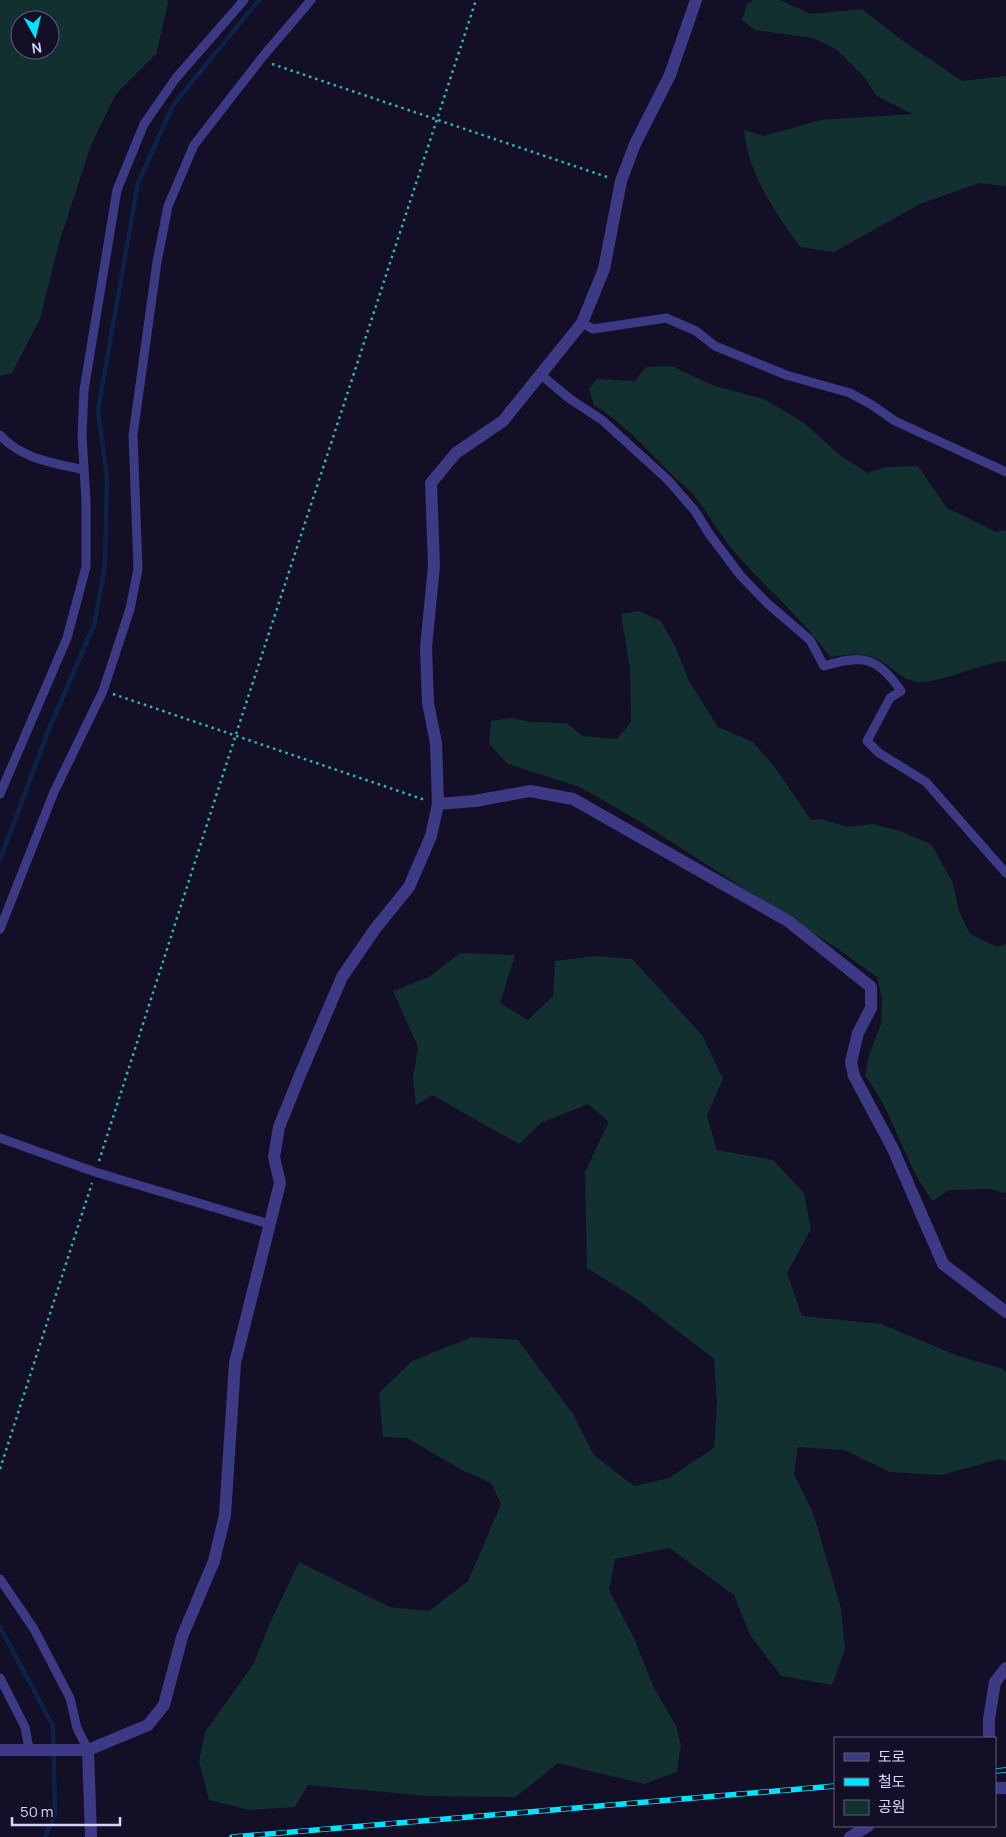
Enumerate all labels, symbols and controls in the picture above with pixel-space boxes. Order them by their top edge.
north arrow [10,10,60,60]
text: N [31,38,43,58]
legend [834,1737,996,1827]
text: 도로 [878,1746,906,1767]
text: 철도 [878,1771,906,1792]
scale bar [12,1794,120,1826]
text: 공원 [878,1796,906,1817]
text: 50 m [20,1801,54,1822]

